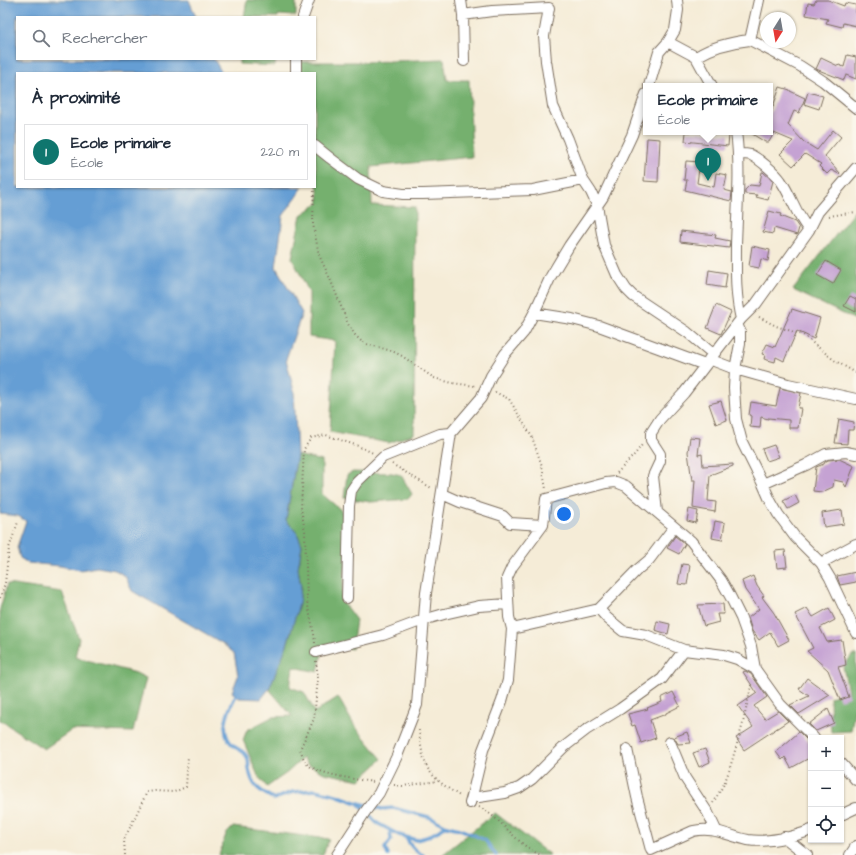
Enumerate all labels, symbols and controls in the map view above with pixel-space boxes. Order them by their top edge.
north arrow [760,12,796,48]
search box [16,16,316,60]
icon: search [30,27,52,49]
text: Rechercher [62,28,147,49]
popup [643,83,773,135]
text: À proximité [32,86,121,110]
text: Ecole primaire [658,90,758,111]
text: École [658,111,690,129]
text: Ecole primaire [71,133,171,154]
text: 1 [45,143,47,161]
text: 220 m [261,143,299,161]
pin: 1 [695,148,721,181]
text: École [71,154,103,172]
your location [554,504,574,524]
map controls [808,735,844,843]
button: + [808,735,844,771]
button: − [808,771,844,807]
button: locate [808,807,844,843]

